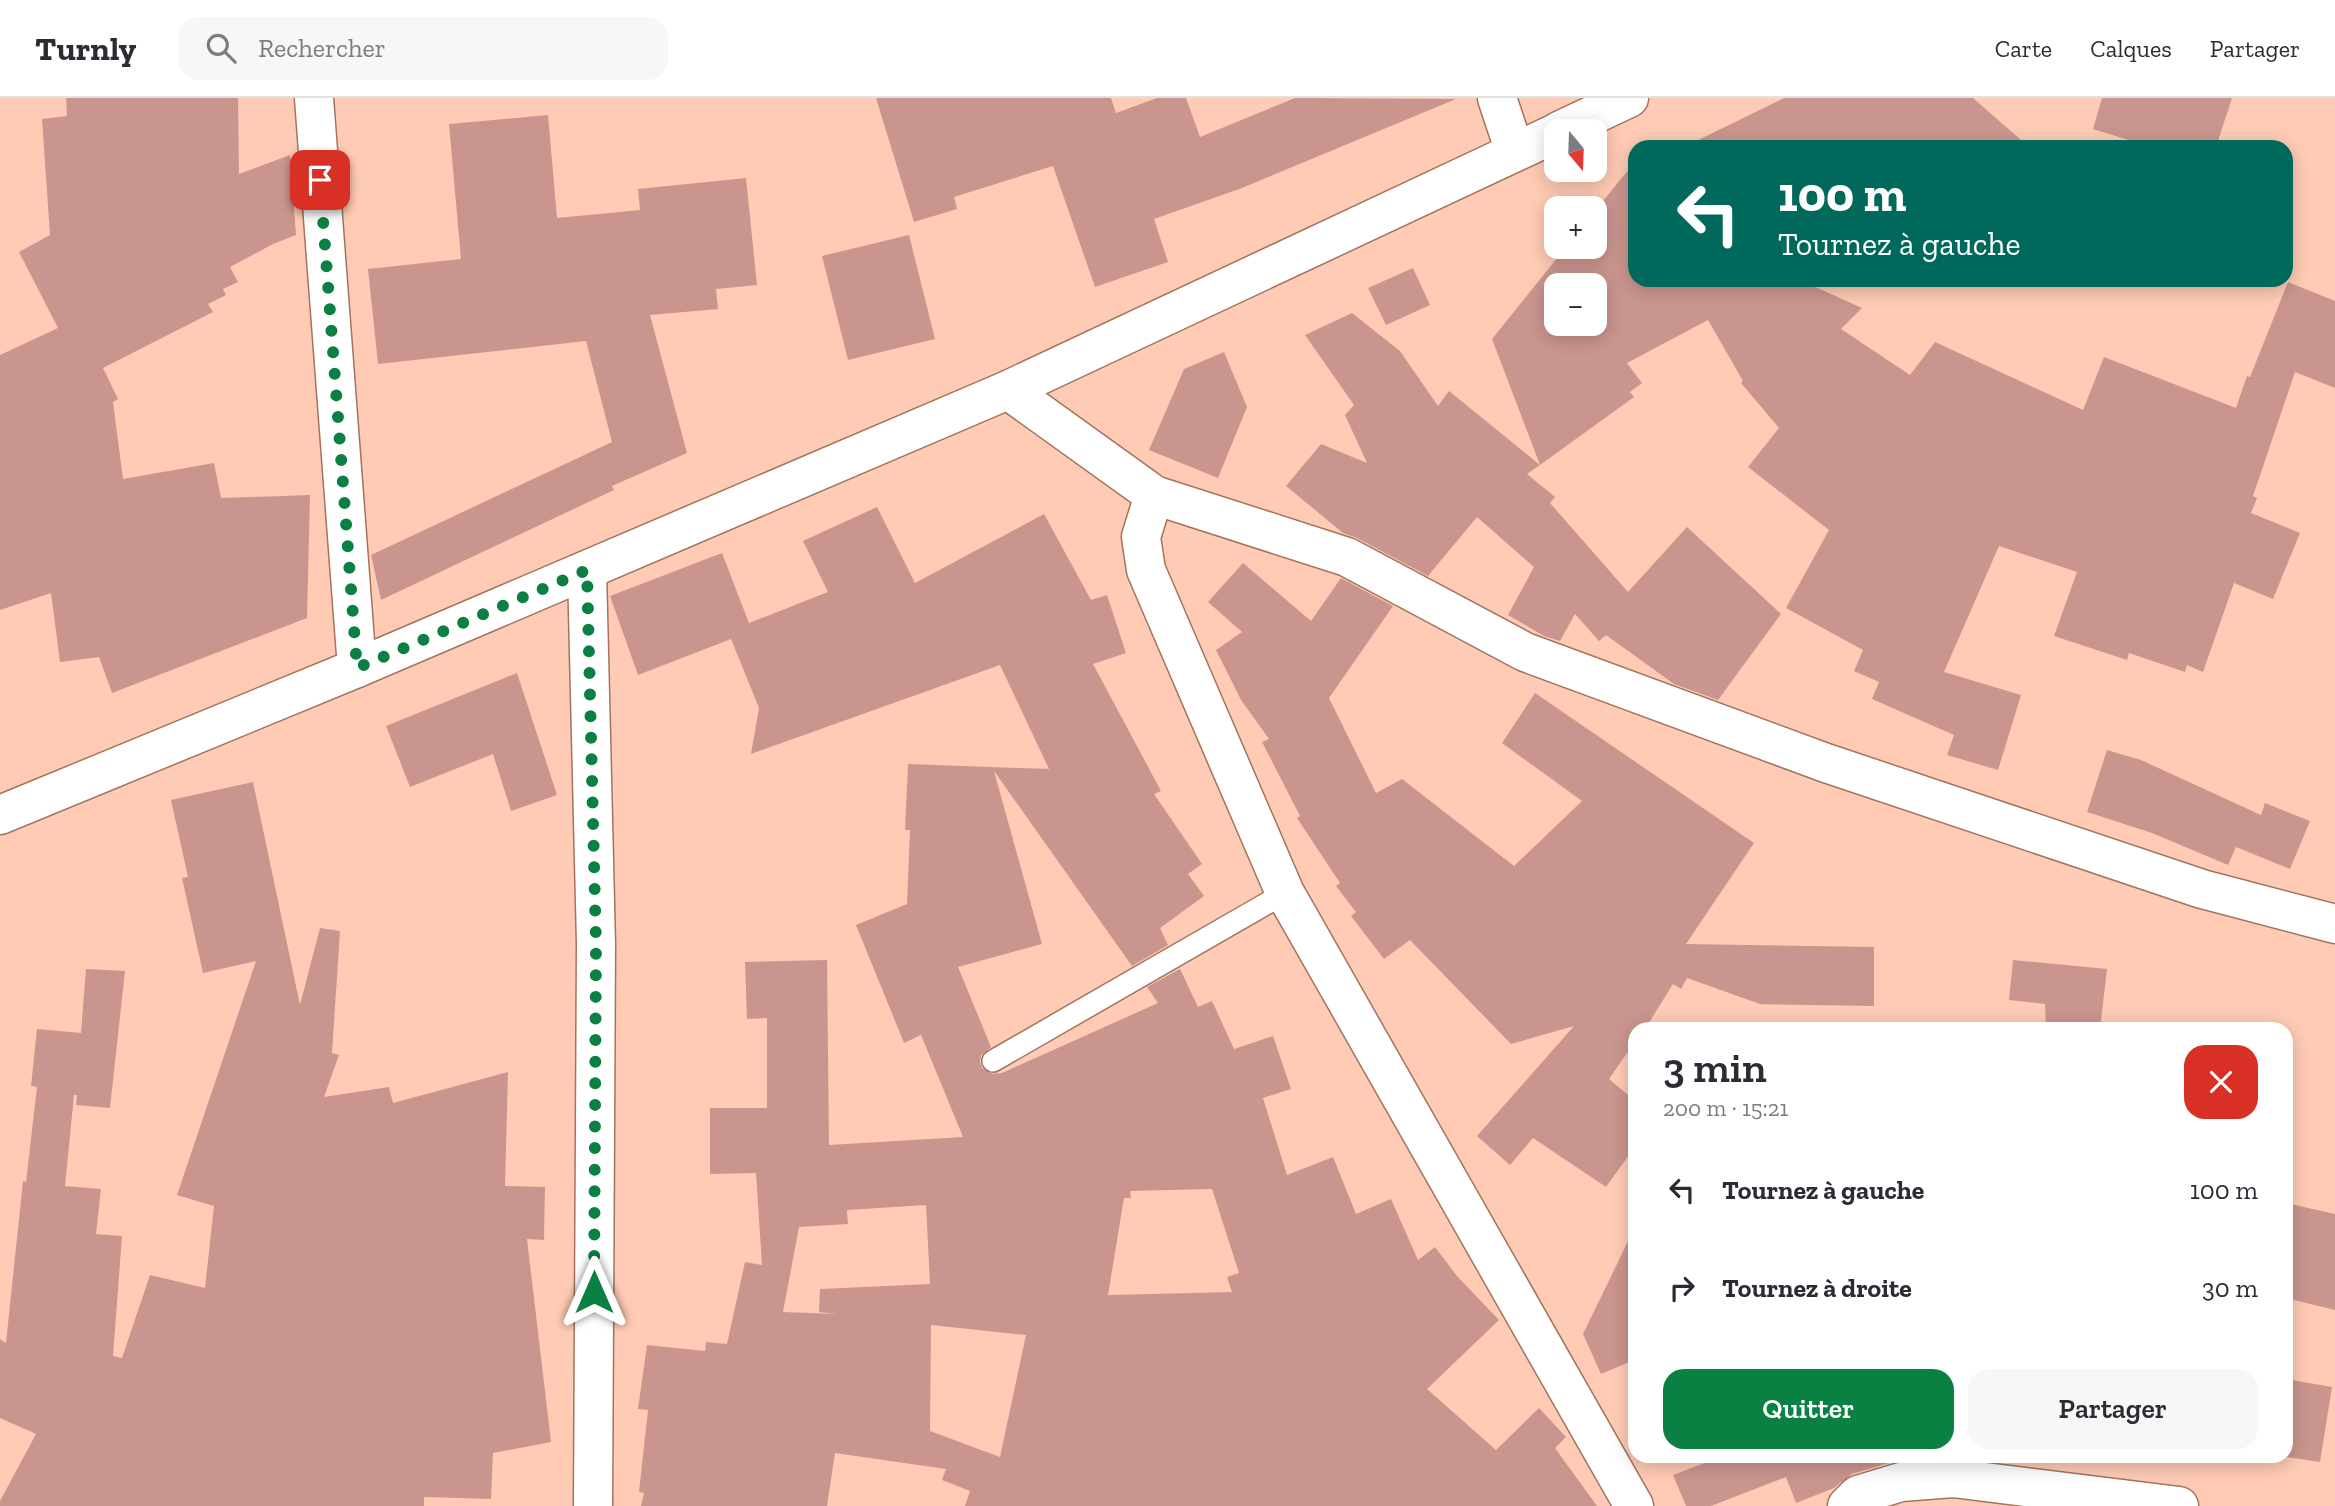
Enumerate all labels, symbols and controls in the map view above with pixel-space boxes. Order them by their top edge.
search box [178,17,668,80]
text: Turnly [35,29,136,68]
icon: search [202,29,240,67]
text: Rechercher [258,32,386,64]
text: Carte [1995,34,2052,63]
text: Calques [2090,34,2172,63]
text: Partager [2210,34,2300,63]
north arrow [1544,119,1606,182]
map controls [1544,119,1607,336]
pin [290,150,350,210]
icon: arrive [301,161,339,199]
text: 100 m [1778,165,1906,224]
icon: left [1663,168,1754,259]
button: + [1544,196,1607,259]
text: Tournez à gauche [1778,225,2021,263]
button: − [1544,273,1607,336]
text: 3 min [1663,1042,1767,1093]
button: close [2184,1045,2258,1119]
text: 200 m · 15:21 [1663,1094,1788,1122]
icon: left [1663,1171,1701,1209]
text: Tournez à gauche [1722,1174,1924,1206]
text: 100 m [2190,1174,2258,1206]
position arrow [557,1255,631,1329]
icon: right [1663,1269,1701,1307]
text: Tournez à droite [1722,1272,1912,1304]
text: 30 m [2202,1272,2258,1304]
button: Quitter [1663,1369,1954,1449]
button: Partager [1968,1369,2258,1449]

